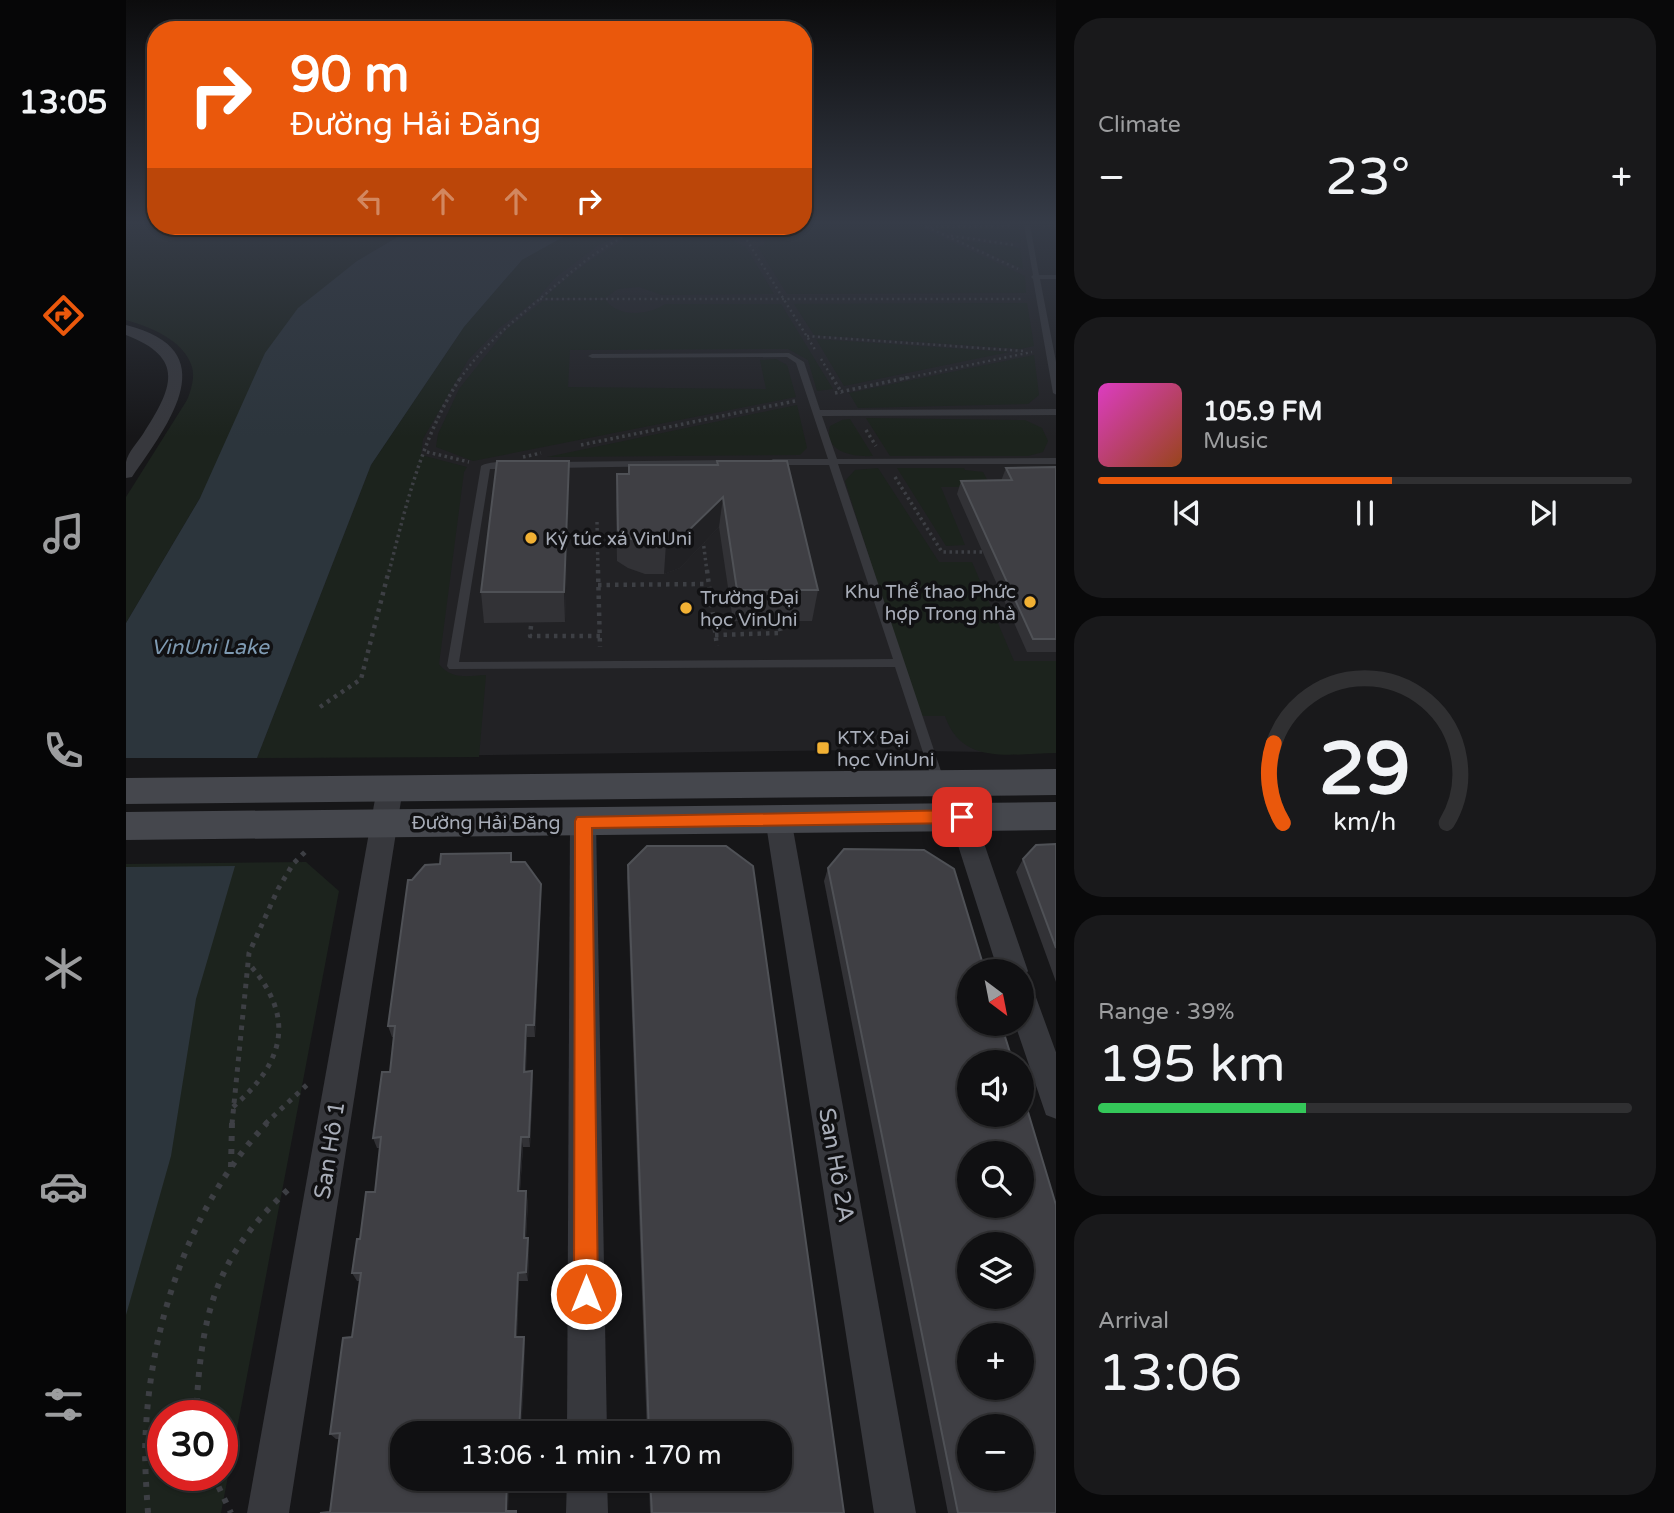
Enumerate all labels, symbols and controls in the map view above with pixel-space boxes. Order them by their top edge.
text: 90 m [290,46,409,105]
icon: right [175,49,266,140]
text: 13:05 [19,84,107,122]
text: Đường Hải Đăng [290,106,541,144]
text: Climate [1098,111,1181,139]
text: 23° [1325,146,1410,209]
text: − [1098,155,1125,201]
text: + [1611,155,1632,201]
icon: left [351,182,389,220]
icon: ahead [424,182,462,220]
icon: ahead [497,182,535,220]
icon: right [570,182,608,220]
icon: directions [39,291,88,340]
text: 105.9 FM [1203,396,1323,427]
text: Music [1203,427,1268,455]
icon: previous [1168,494,1206,532]
icon: pause [1346,494,1384,532]
icon: next [1524,494,1562,532]
icon: music [39,509,88,558]
place label: Ký túc xá VinUni [545,528,692,550]
marker: Ký túc xá VinUni [523,530,539,546]
place label: Khu Thể thao Phức hợp Trong nhà [845,581,1016,625]
place label: Trường Đại học VinUni [700,587,799,631]
marker: Khu Thể thao Phức hợp Trong nhà [1022,594,1038,610]
marker: Trường Đại học VinUni [678,600,694,616]
water label: VinUni Lake [151,635,270,660]
icon: phone [39,726,88,775]
text: 29 [1319,726,1411,814]
place label: KTX Đại học VinUni [837,727,934,771]
marker: KTX Đại học VinUni [815,740,831,756]
pin [932,787,992,847]
icon: arrive [943,798,981,836]
text: km/h [1334,806,1396,836]
street label: Đường Hải Đăng [411,812,561,834]
icon: climate [39,944,88,993]
north arrow [957,959,1034,1036]
map controls [957,959,1034,1491]
text: Range · 39% [1098,998,1234,1026]
text: 195 km [1098,1033,1286,1096]
button: sound [957,1050,1034,1127]
street label: San Hô 1 [308,1099,352,1201]
street label: San Hô 2A [812,1106,860,1225]
button: search [957,1141,1034,1218]
icon: car [39,1162,88,1211]
button: layers [957,1232,1034,1309]
position arrow [549,1257,623,1331]
text: Arrival [1098,1307,1169,1335]
button: + [957,1323,1034,1400]
text: 13:06 [1098,1342,1242,1405]
icon: filters [39,1380,88,1429]
speed limit sign: 30 [147,1400,238,1491]
button: − [957,1414,1034,1491]
text: 13:06 · 1 min · 170 m [460,1440,722,1471]

